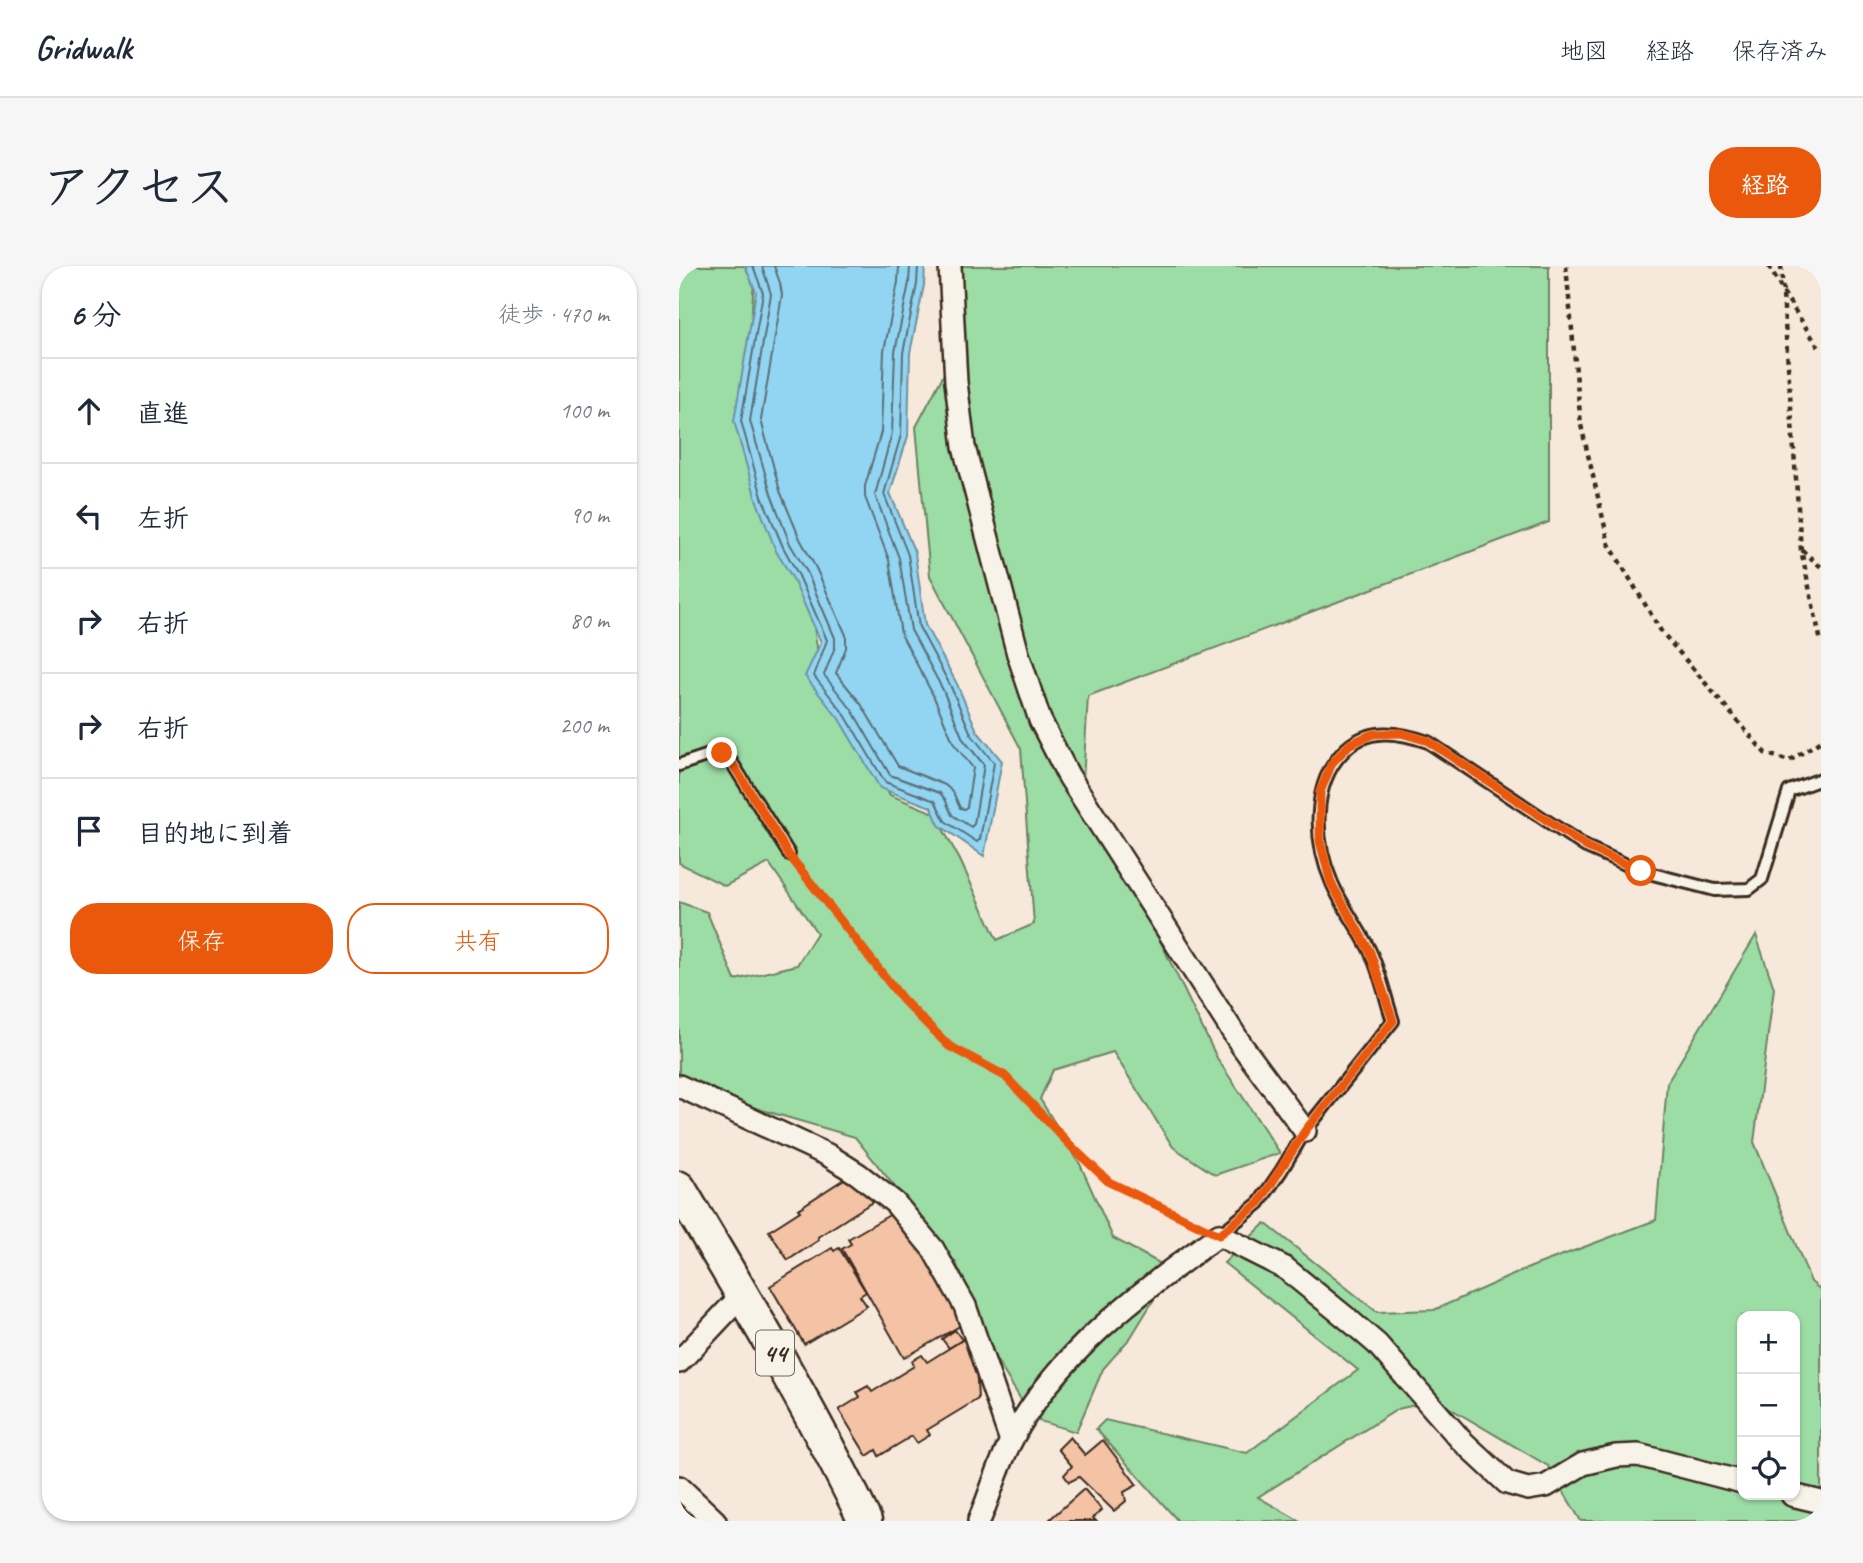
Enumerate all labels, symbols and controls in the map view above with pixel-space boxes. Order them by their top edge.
text: Gridwalk [35,27,132,69]
text: 地図 [1560,36,1608,66]
text: 経路 [1646,36,1694,66]
text: 保存済み [1732,36,1828,66]
button: 経路 [1709,147,1821,218]
text: アクセス [42,156,235,218]
text: 6 分 [70,296,121,334]
text: 徒歩 · 470 m [498,300,609,329]
icon: ahead [70,392,108,430]
text: 100 m [560,396,609,425]
text: 直進 [137,397,189,430]
icon: left [70,497,108,535]
text: 90 m [570,501,609,530]
text: 左折 [137,502,189,535]
icon: right [70,602,108,640]
text: 80 m [570,606,609,635]
text: 右折 [137,607,189,640]
icon: right [70,707,108,745]
text: 200 m [560,711,609,740]
text: 右折 [137,712,189,745]
route end [706,737,737,768]
icon: arrive [70,812,108,850]
text: 目的地に到着 [137,817,293,850]
route start [1625,855,1656,886]
button: 保存 [70,903,333,974]
button: 共有 [347,903,609,974]
map controls [1737,1311,1800,1500]
button: + [1737,1311,1800,1374]
road number: 44 [756,1330,794,1376]
button: − [1737,1374,1800,1437]
button: locate [1737,1437,1800,1500]

